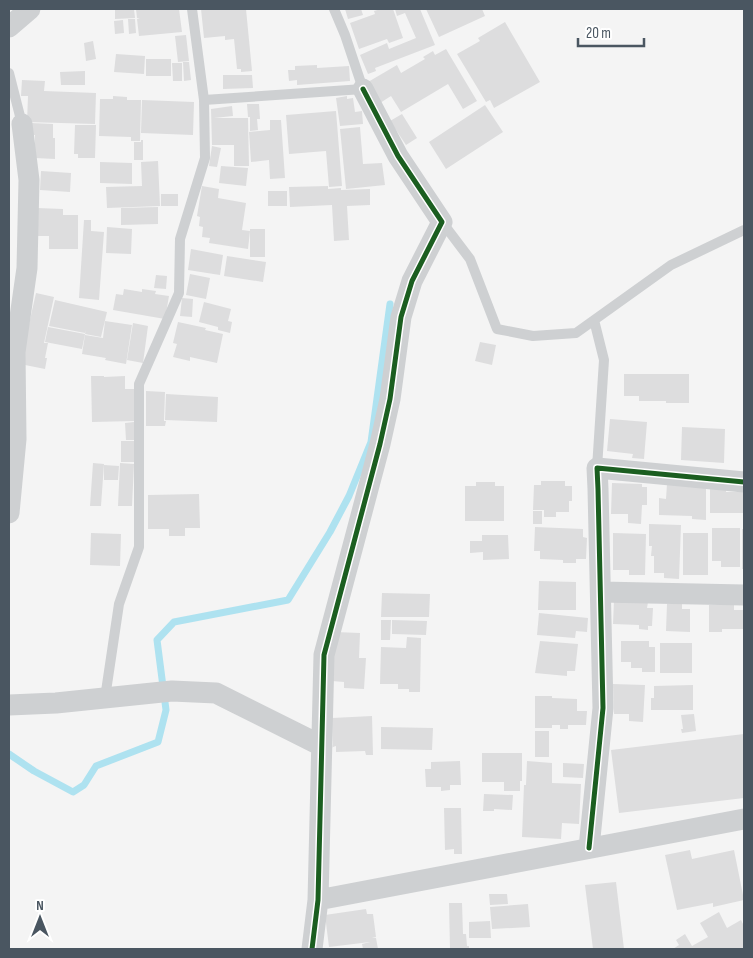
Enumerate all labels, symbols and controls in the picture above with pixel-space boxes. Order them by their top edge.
scale bar [578,15,644,47]
text: 20 m [586,24,611,43]
north arrow [15,893,65,943]
text: N [36,897,44,914]

